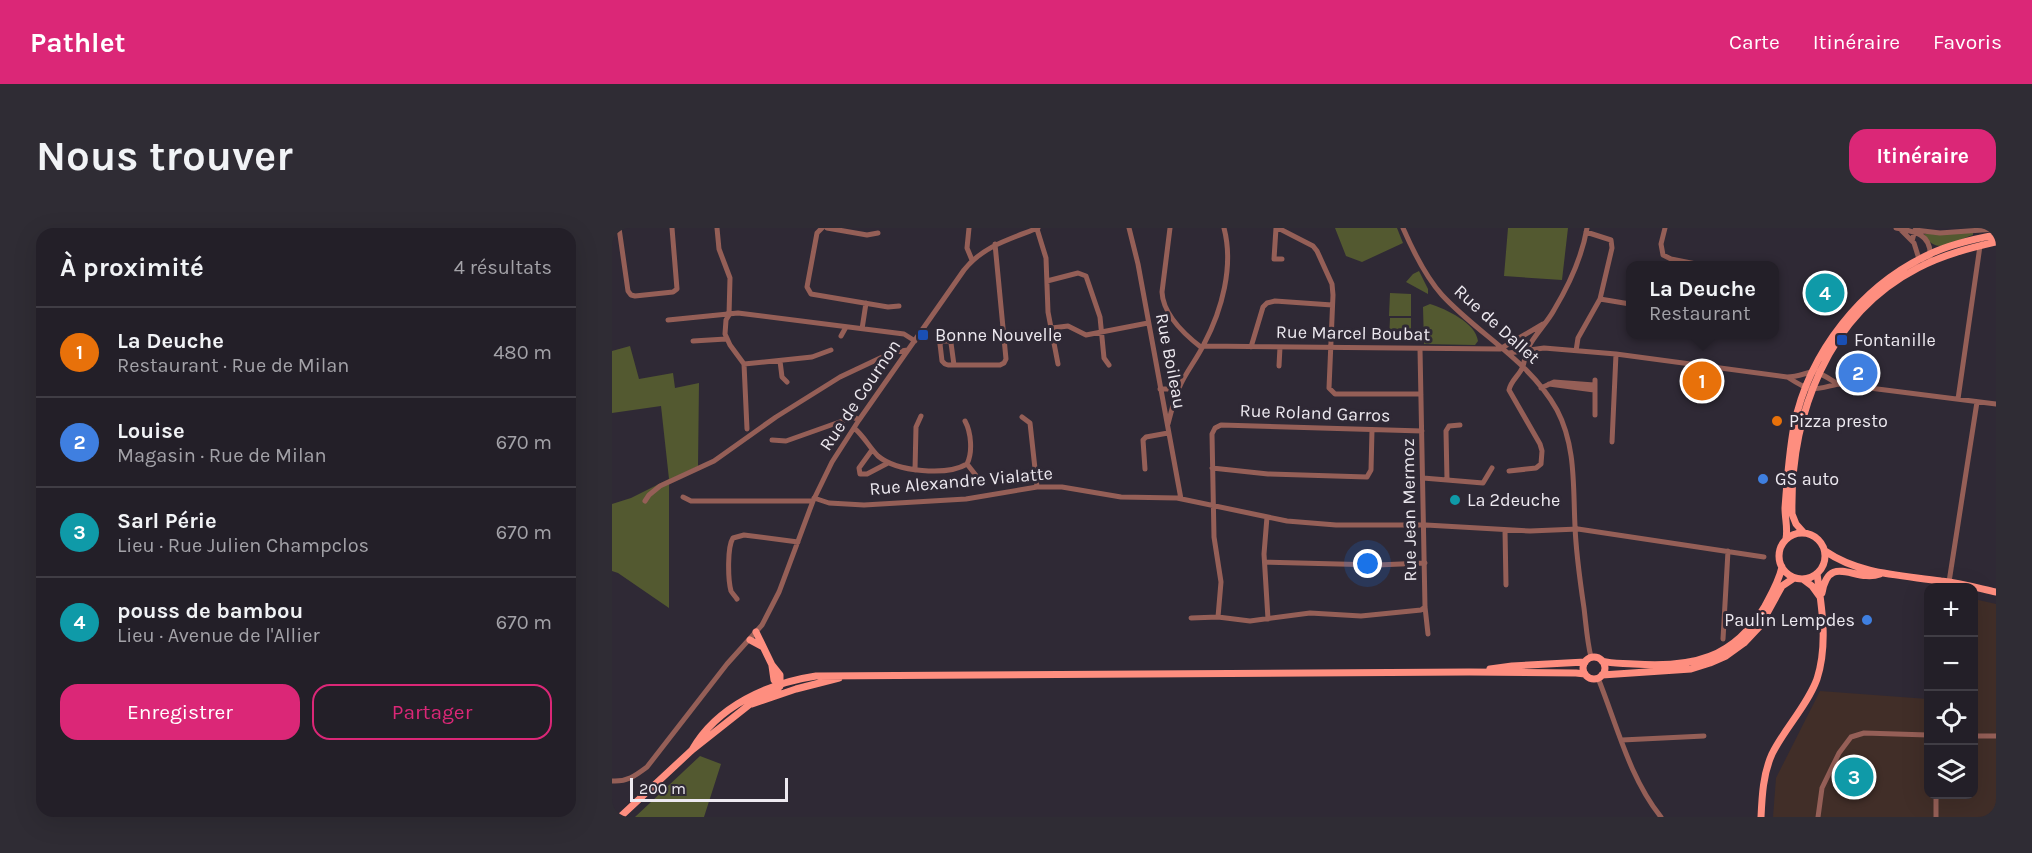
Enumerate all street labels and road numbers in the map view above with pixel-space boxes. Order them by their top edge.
street label: Rue de Dallet [1450,280,1544,368]
street label: Rue Boileau [1151,311,1191,411]
street label: Rue Marcel Boubat [1276,321,1431,345]
street label: Rue de Cournon [815,335,905,455]
street label: Rue Roland Garros [1239,399,1391,427]
street label: Rue Jean Mermoz [1397,438,1421,582]
street label: Rue Alexandre Vialatte [868,462,1054,500]

